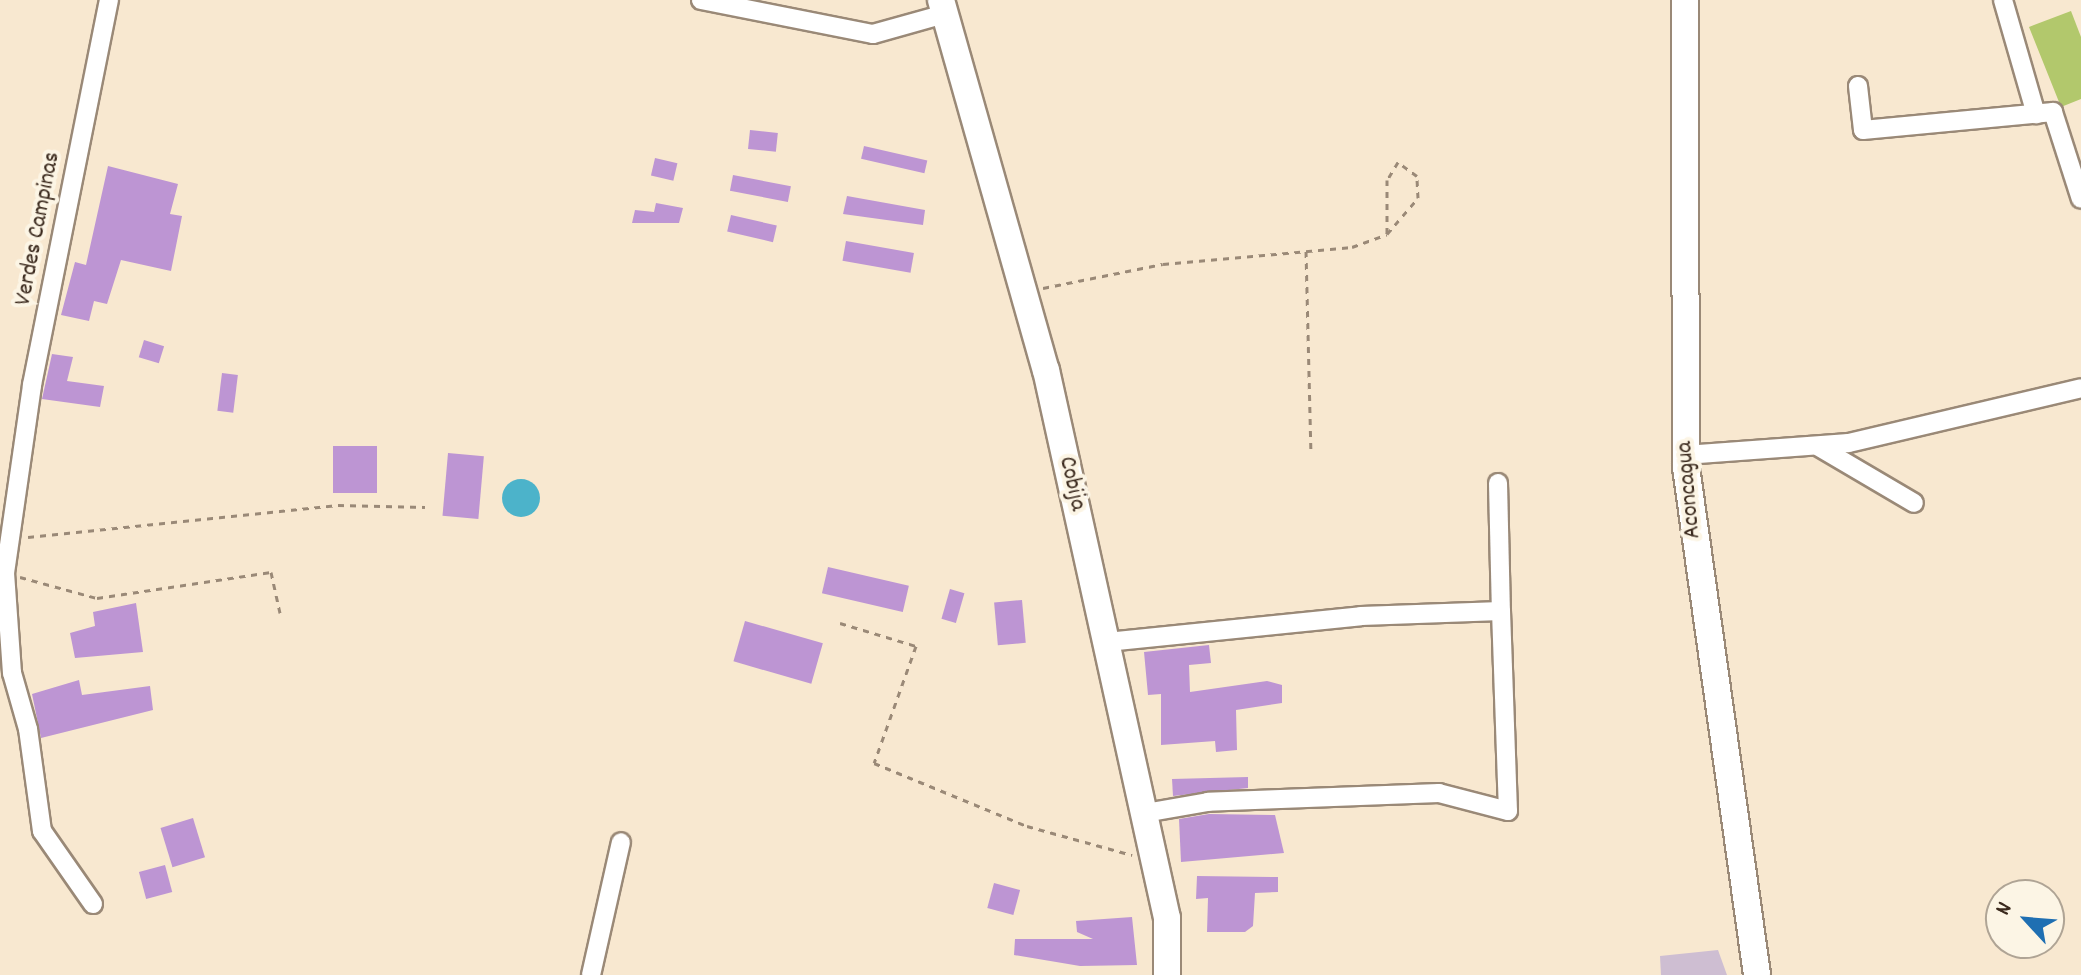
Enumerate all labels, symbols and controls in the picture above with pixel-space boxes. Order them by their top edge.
street label: Verdes Campinas [10,150,68,308]
street label: Aconcagua [1671,440,1709,540]
street label: Cobija [1051,454,1091,514]
north arrow [1985,879,2065,959]
text: N [1988,897,2021,921]

